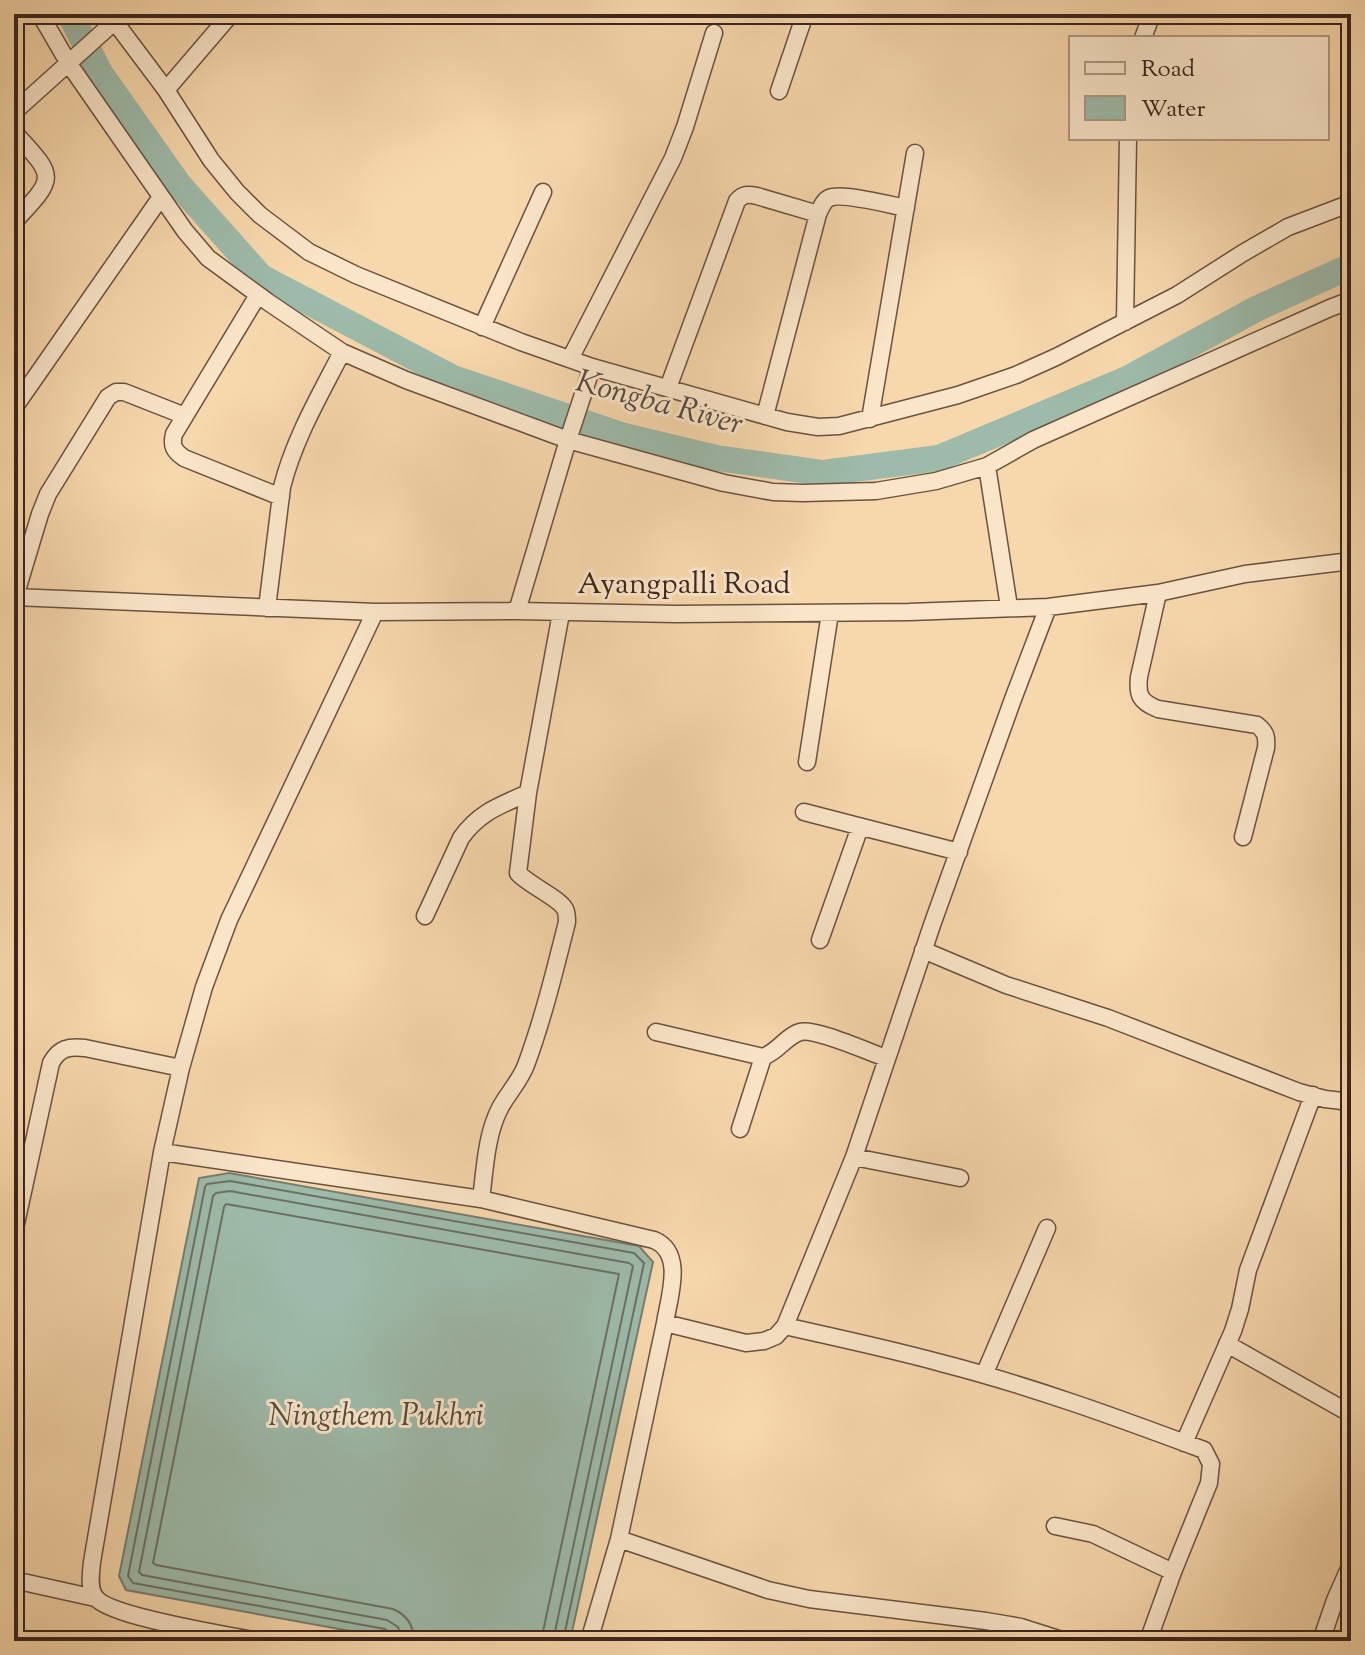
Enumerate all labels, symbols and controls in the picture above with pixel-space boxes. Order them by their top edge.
legend [1069,36,1329,140]
text: Road [1141,53,1195,87]
text: Water [1141,93,1205,127]
water label: Kongba River [570,360,748,448]
street label: Ayangpalli Road [577,564,791,607]
water label: Ningthem Pukhri [268,1394,484,1440]

